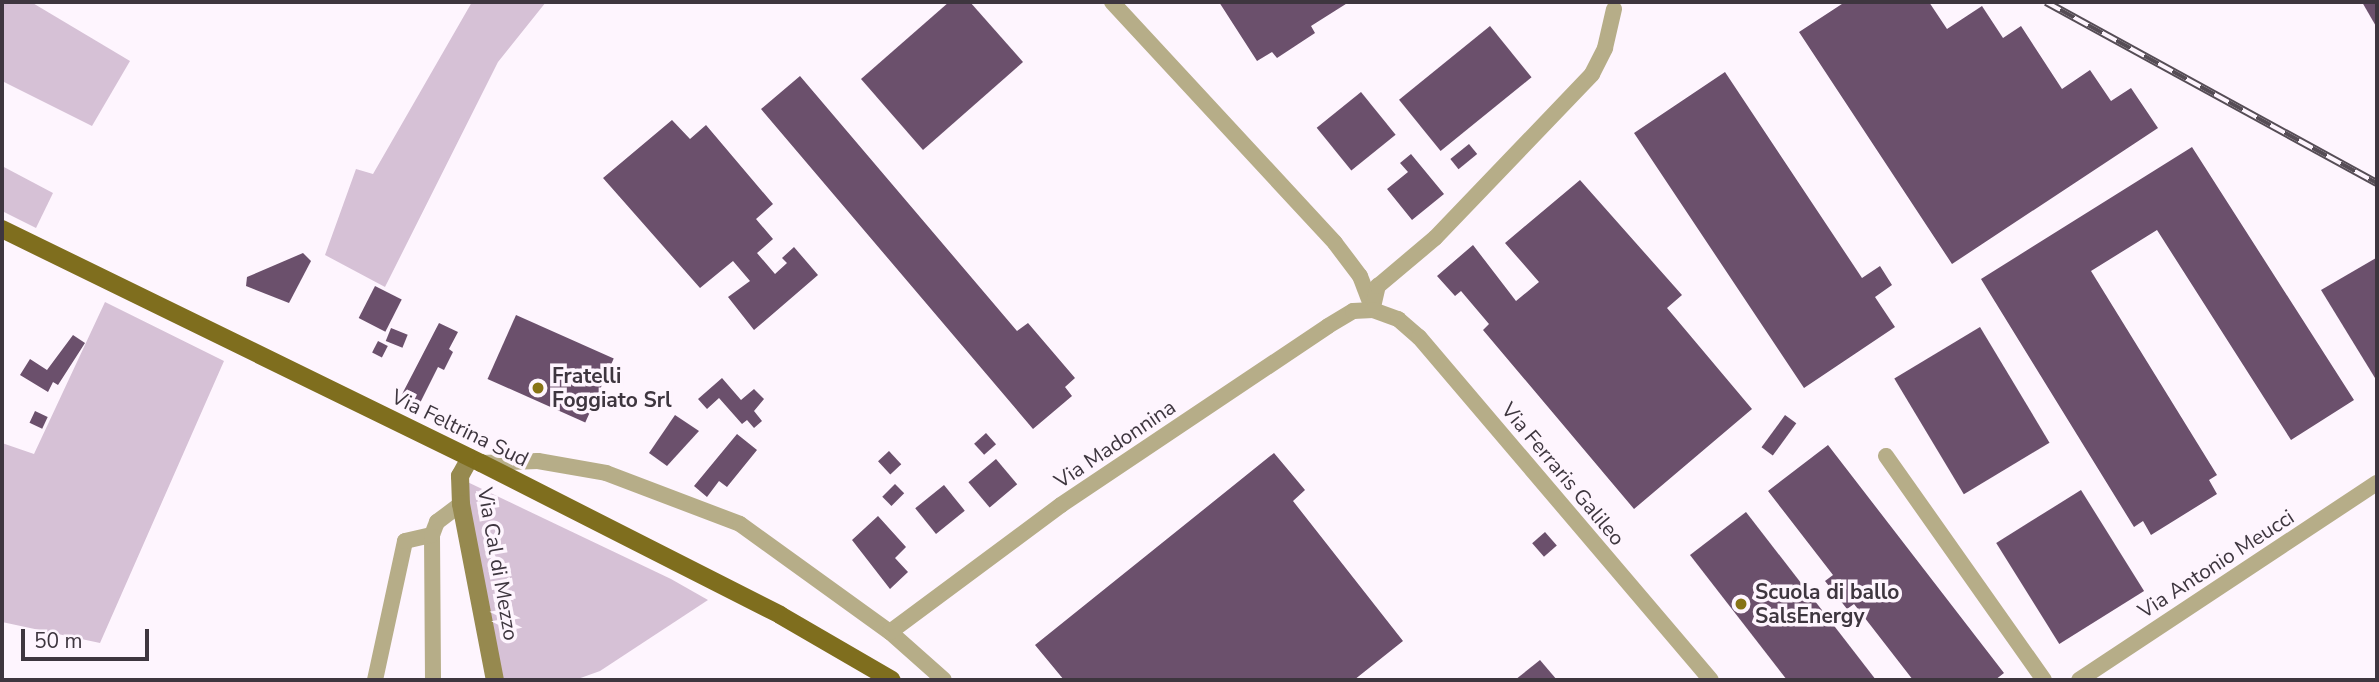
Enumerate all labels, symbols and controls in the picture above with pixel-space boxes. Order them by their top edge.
place label: Fratelli Foggiato Srl [552,363,672,413]
marker: Fratelli Foggiato Srl [530,380,546,396]
street label: Via Feltrina Sud [387,384,533,472]
street label: Via Madonnina [1050,394,1180,494]
street label: Via Ferraris Galileo [1496,398,1630,550]
street label: Via Cal di Mezzo [472,486,524,642]
street label: Via Antonio Meucci [2133,504,2299,624]
place label: Scuola di ballo SalsEnergy [1755,579,1899,629]
marker: Scuola di ballo SalsEnergy [1733,596,1749,612]
scale bar [24,616,152,660]
text: 50 m [34,627,83,655]

